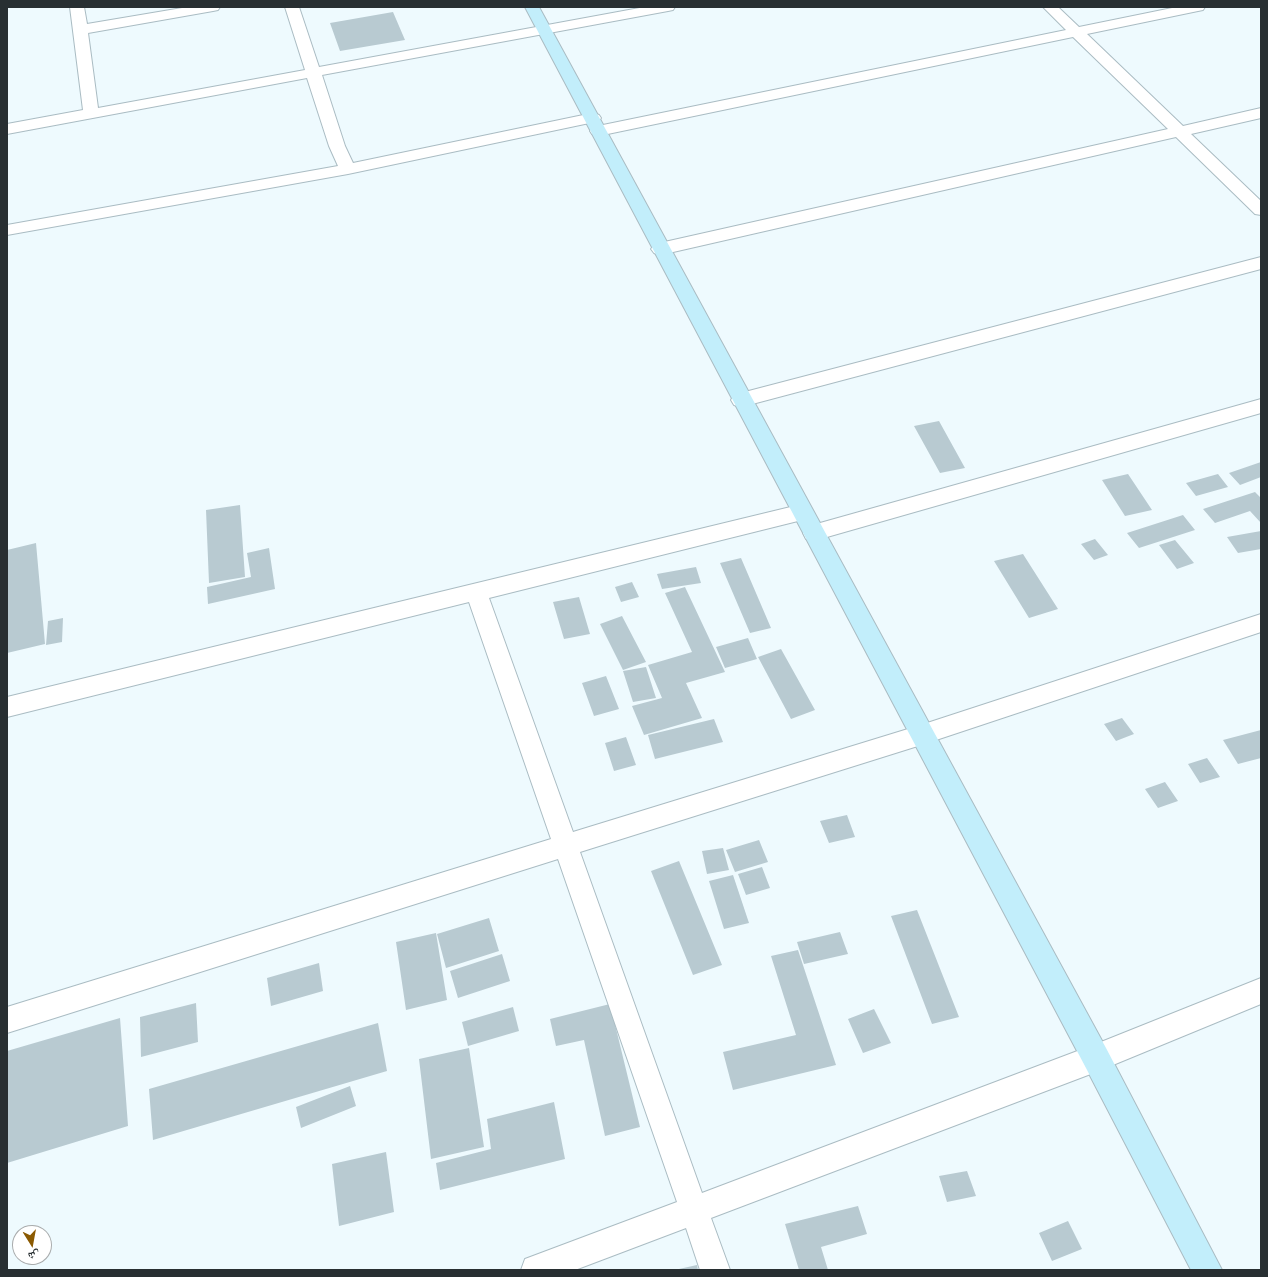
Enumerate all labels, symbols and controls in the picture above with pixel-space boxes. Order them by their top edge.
north arrow [12,1225,52,1265]
text: ش [27,1248,41,1265]

